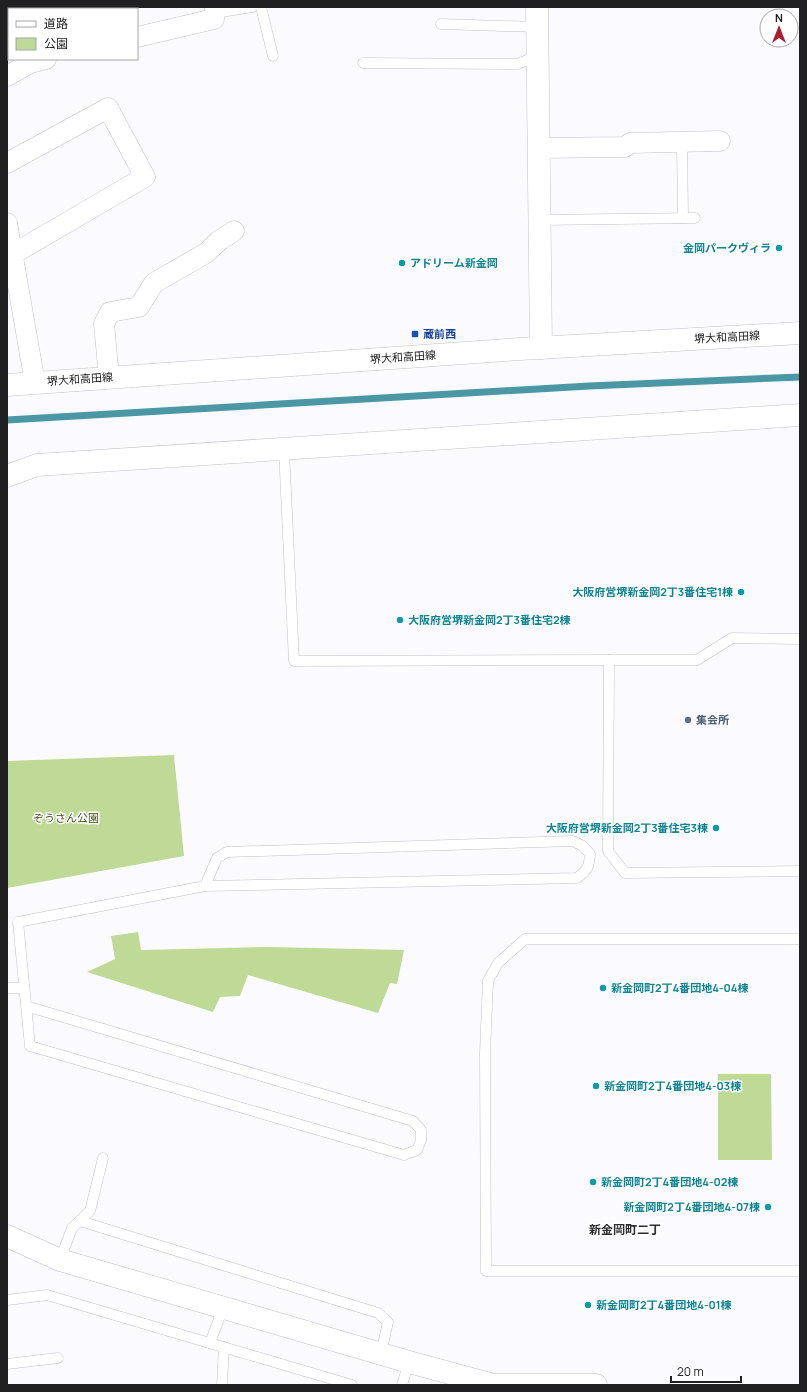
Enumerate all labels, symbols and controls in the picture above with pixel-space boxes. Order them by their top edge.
legend [8,8,138,60]
north arrow [759,8,799,48]
text: N [775,10,783,25]
text: 道路 [44,15,68,32]
text: 公園 [44,35,68,52]
place label: 金岡パークヴィラ [683,240,771,255]
marker: 金岡パークヴィラ [774,243,784,253]
place label: アドリーム新金岡 [410,255,498,270]
marker: アドリーム新金岡 [397,258,407,268]
place label: 蔵前西 [423,326,456,341]
street label: 堺大和高田線 [694,327,760,346]
marker: 蔵前西 [410,329,420,339]
street label: 堺大和高田線 [370,347,436,366]
street label: 堺大和高田線 [47,369,113,388]
place label: 大阪府営堺新金岡2丁3番住宅1棟 [572,584,733,599]
marker: 大阪府営堺新金岡2丁3番住宅1棟 [736,587,746,597]
place label: 大阪府営堺新金岡2丁3番住宅2棟 [408,612,571,627]
marker: 大阪府営堺新金岡2丁3番住宅2棟 [395,615,405,625]
place label: 集会所 [696,712,729,727]
marker: 集会所 [683,715,693,725]
park label: ぞうさん公園 [33,810,99,825]
place label: 大阪府営堺新金岡2丁3番住宅3棟 [546,820,708,835]
marker: 大阪府営堺新金岡2丁3番住宅3棟 [711,823,721,833]
place label: 新金岡町2丁4番団地4-04棟 [611,980,749,995]
marker: 新金岡町2丁4番団地4-04棟 [598,983,608,993]
place label: 新金岡町2丁4番団地4-03棟 [604,1078,741,1093]
marker: 新金岡町2丁4番団地4-03棟 [591,1081,601,1091]
place label: 新金岡町2丁4番団地4-02棟 [601,1174,738,1189]
marker: 新金岡町2丁4番団地4-02棟 [588,1177,598,1187]
place label: 新金岡町2丁4番団地4-07棟 [623,1199,760,1214]
marker: 新金岡町2丁4番団地4-07棟 [763,1202,773,1212]
district label: 新金岡町二丁 [589,1221,661,1238]
place label: 新金岡町2丁4番団地4-01棟 [596,1297,732,1312]
marker: 新金岡町2丁4番団地4-01棟 [583,1300,593,1310]
scale bar [671,1358,741,1384]
text: 20 m [677,1363,704,1380]

